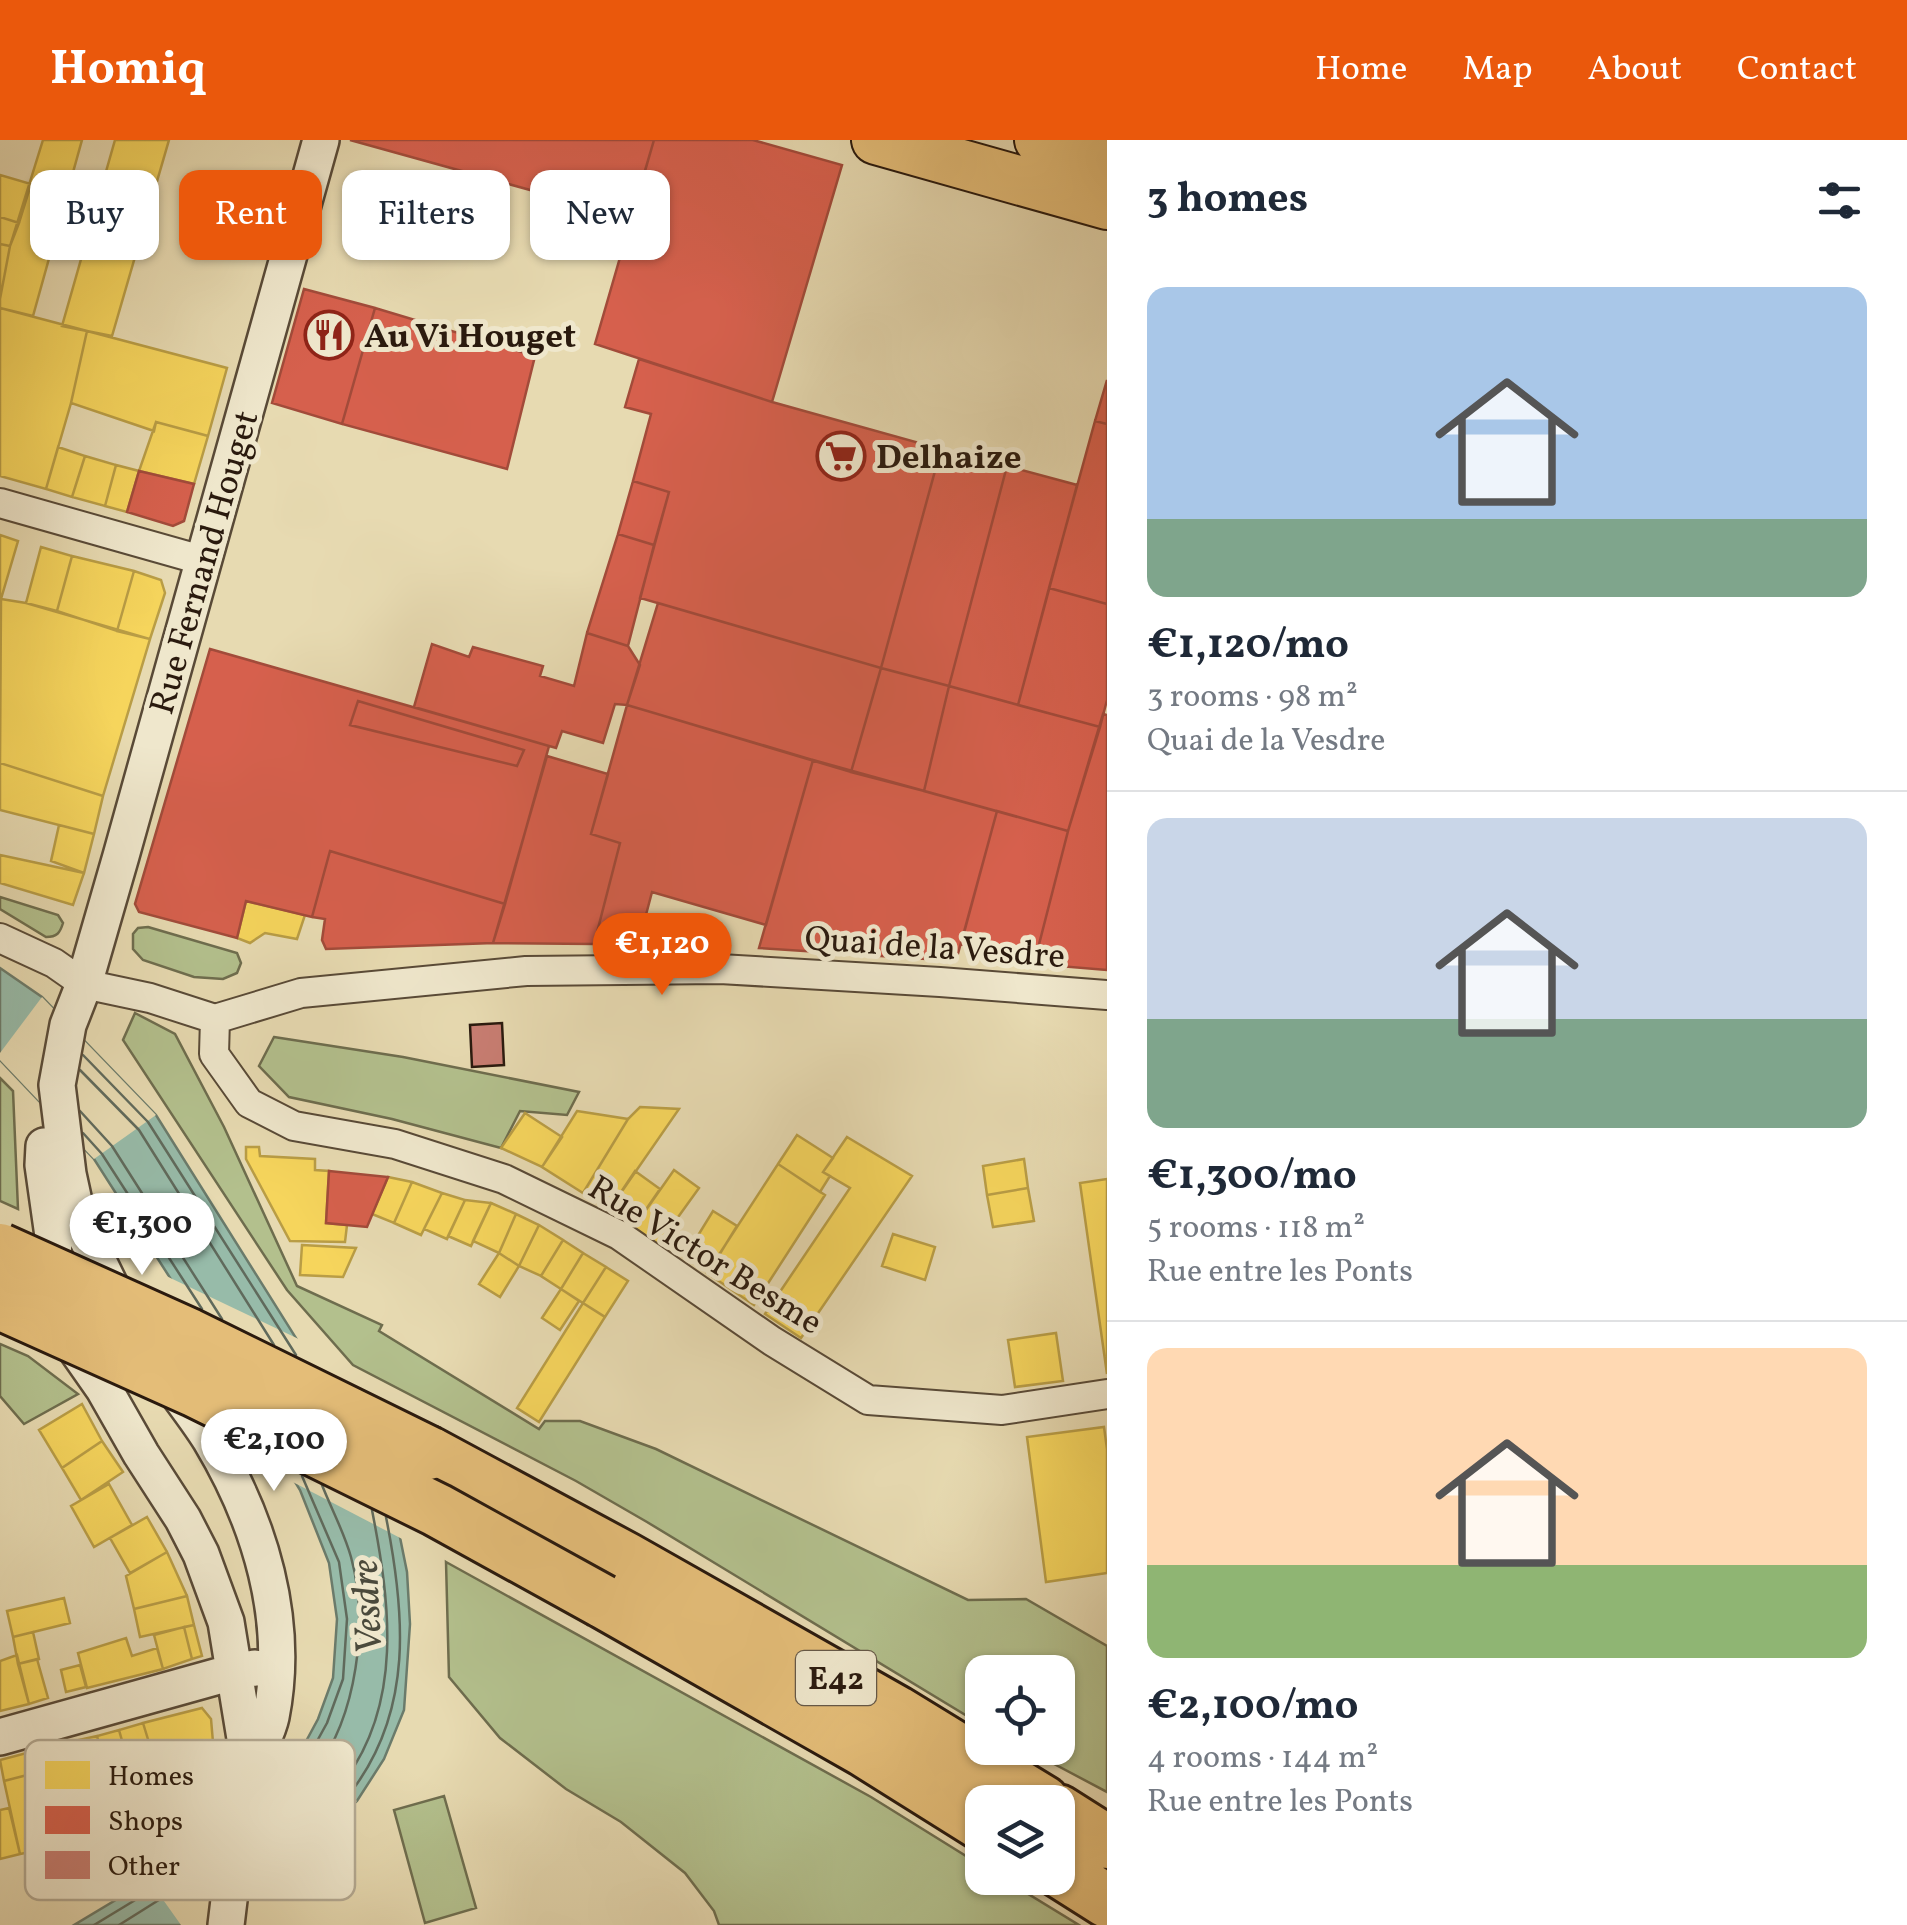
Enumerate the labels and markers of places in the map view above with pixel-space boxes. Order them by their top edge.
restaurant icon: Au Vi Houget [303,309,355,361]
place label: Au Vi Houget [364,314,576,362]
supermarket icon: Delhaize [815,430,867,482]
place label: Delhaize [876,435,1022,483]
pin: €1,120 [581,913,743,998]
pin: €1,300 [61,1193,223,1278]
pin: €2,100 [193,1409,355,1494]

